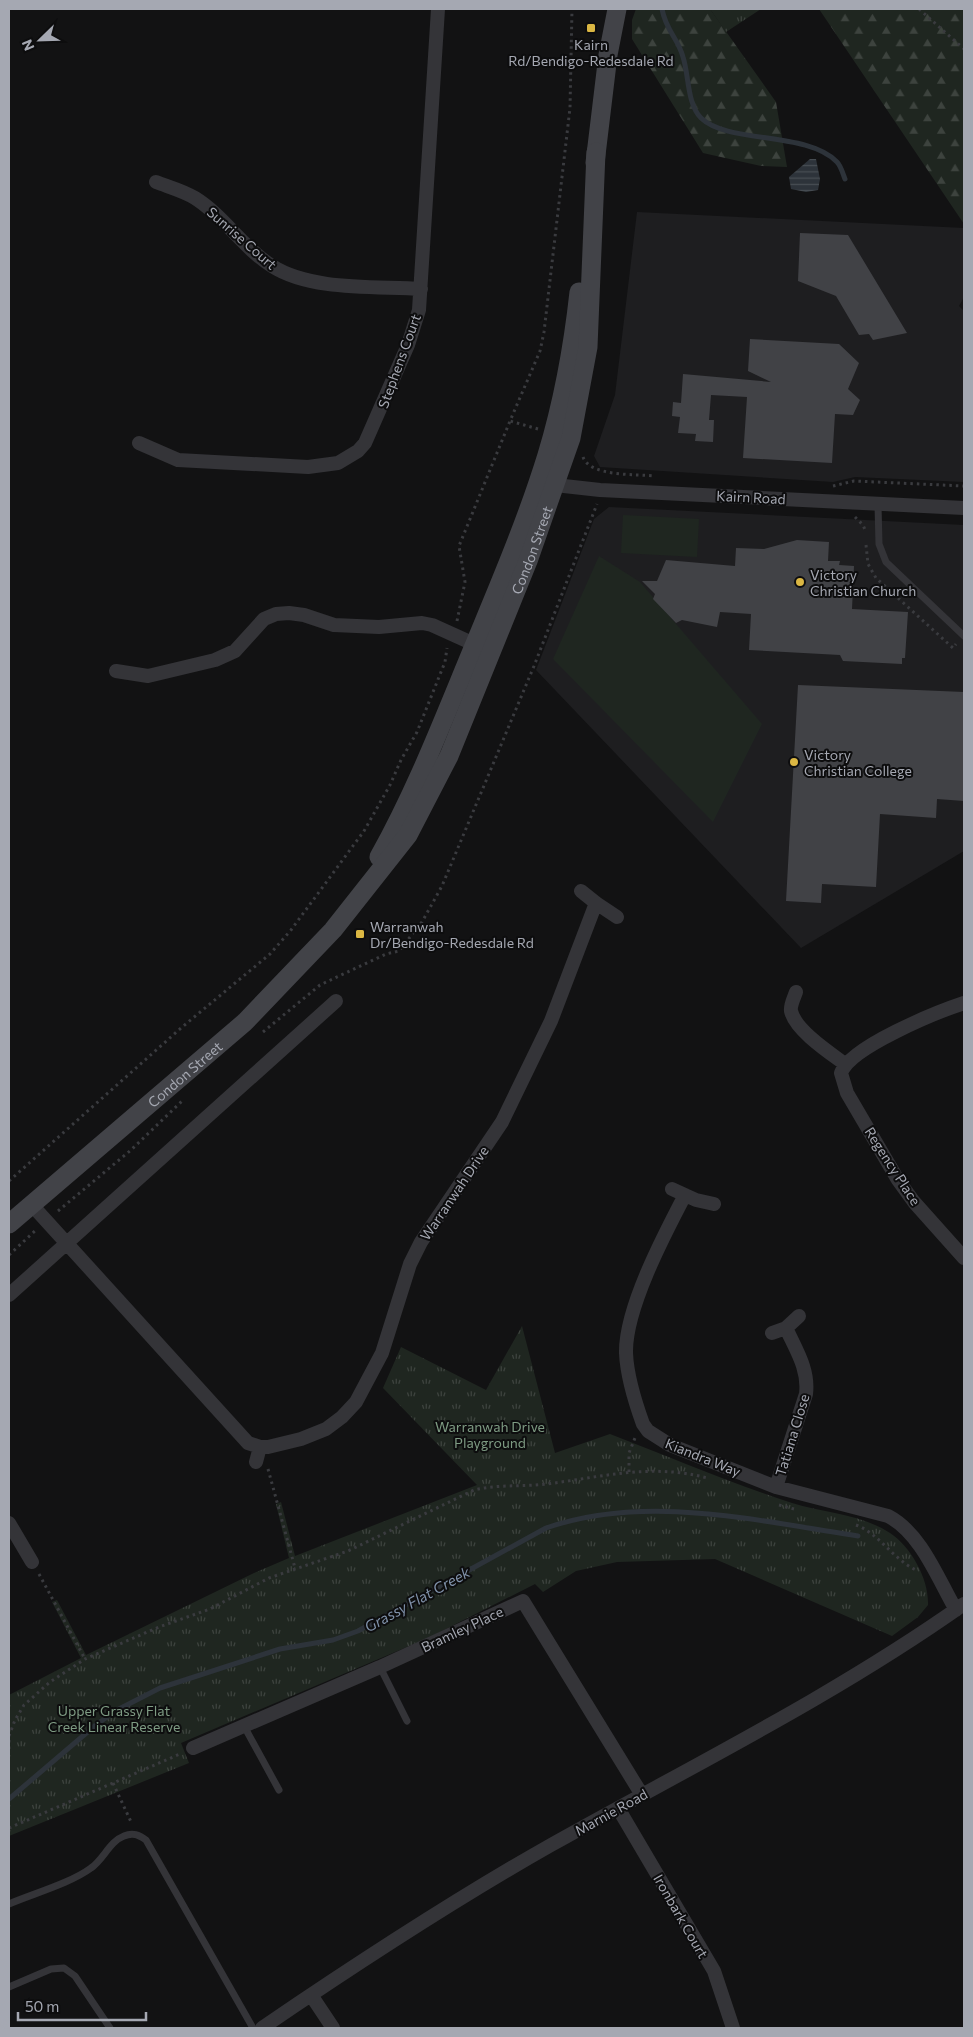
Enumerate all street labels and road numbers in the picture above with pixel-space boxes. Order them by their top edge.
street label: Sunrise Court [204,203,281,273]
street label: Stephens Court [374,311,424,410]
street label: Kairn Road [716,487,786,507]
street label: Condon Street [507,503,555,596]
street label: Condon Street [144,1037,225,1110]
street label: Regency Place [861,1124,925,1208]
street label: Warranwah Drive [416,1143,492,1243]
street label: Tatiana Close [771,1392,813,1478]
street label: Kiandra Way [663,1434,743,1480]
street label: Bramley Place [418,1603,506,1655]
street label: Marnie Road [572,1785,650,1839]
street label: Ironbark Court [650,1871,712,1961]

